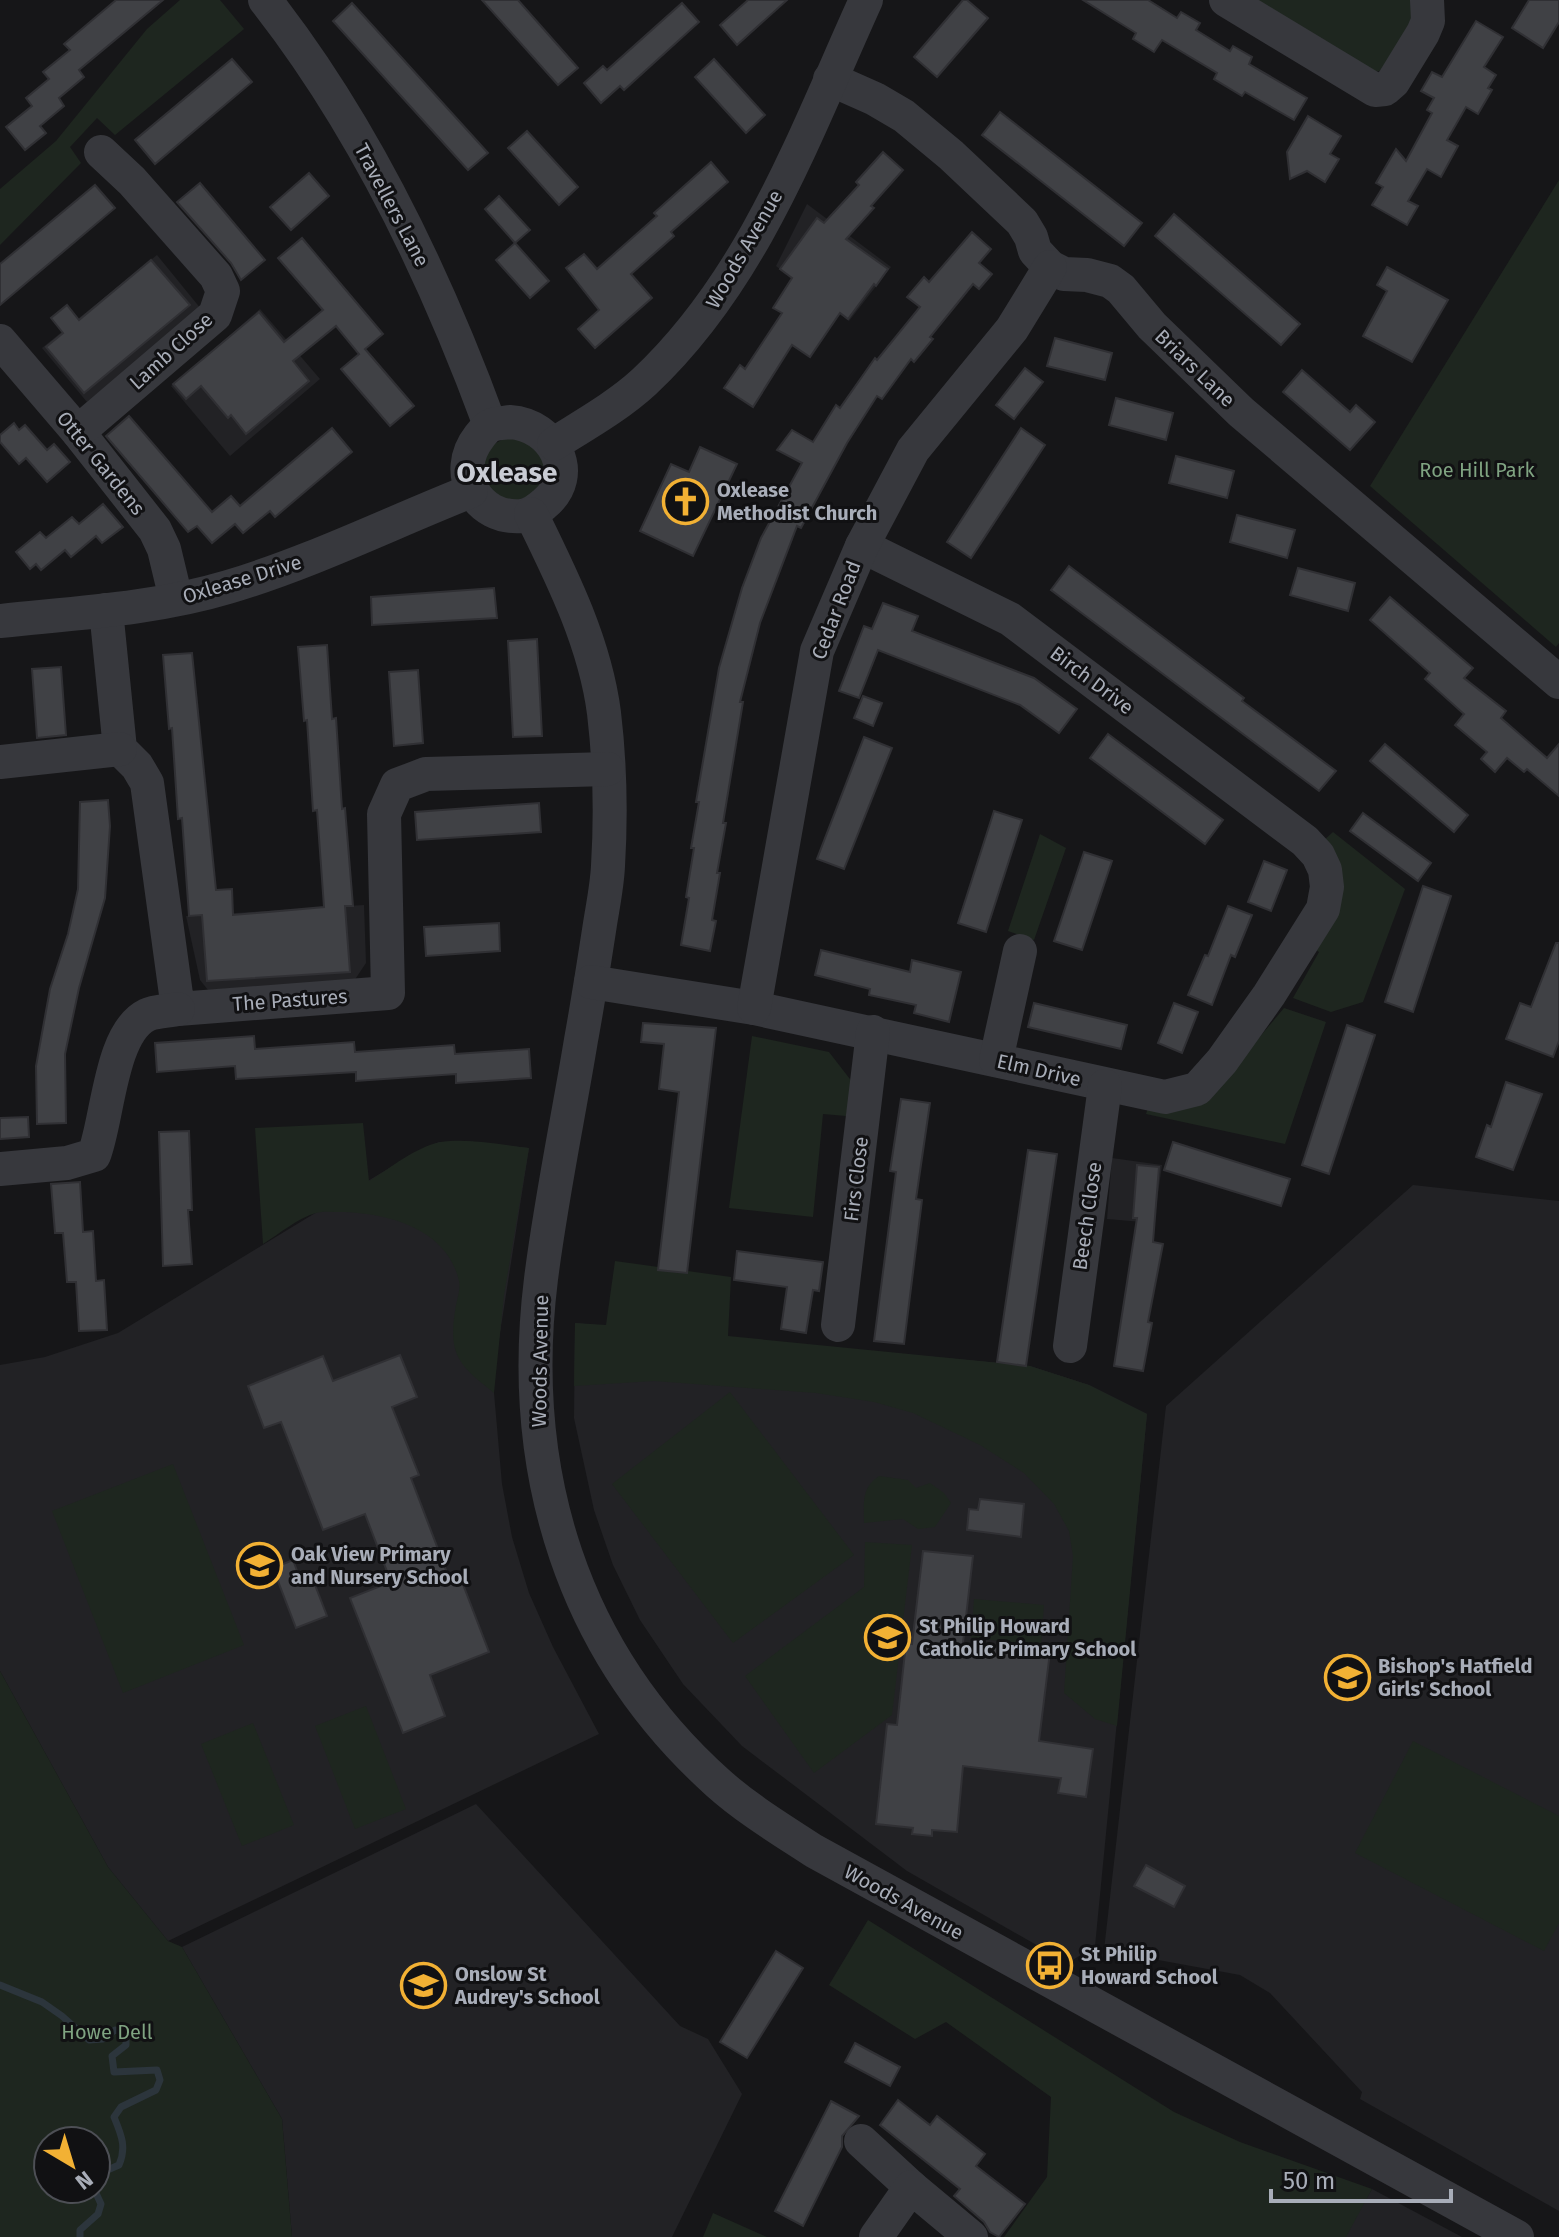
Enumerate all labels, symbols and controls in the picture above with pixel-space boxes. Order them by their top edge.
street label: Travellers Lane [350,139,434,271]
street label: Woods Avenue [700,186,788,312]
street label: Lamb Close [124,307,218,395]
street label: Briars Lane [1150,324,1240,412]
street label: Otter Gardens [52,406,150,520]
district label: Oxlease [457,456,557,489]
park label: Roe Hill Park [1419,458,1535,482]
church icon: Oxlease Methodist Church [662,478,710,526]
place label: Oxlease Methodist Church [717,478,877,525]
street label: Oxlease Drive [180,550,304,608]
street label: Cedar Road [806,557,866,663]
street label: Birch Drive [1045,641,1139,719]
street label: The Pastures [232,984,348,1016]
street label: Elm Drive [995,1049,1083,1091]
street label: Firs Close [839,1135,873,1223]
street label: Beech Close [1068,1160,1106,1272]
street label: Woods Avenue [527,1294,553,1428]
school or university icon: Oak View Primary and Nursery School [236,1541,284,1589]
place label: Oak View Primary and Nursery School [291,1542,468,1589]
school or university icon: St Philip Howard Catholic Primary School [864,1613,912,1661]
place label: St Philip Howard Catholic Primary School [919,1614,1136,1661]
school or university icon: Bishop's Hatfield Girls' School [1323,1654,1371,1702]
place label: Bishop's Hatfield Girls' School [1378,1654,1532,1701]
street label: Woods Avenue [840,1859,968,1945]
bus stop icon: St Philip Howard School [1026,1941,1074,1989]
place label: St Philip Howard School [1081,1942,1218,1989]
school or university icon: Onslow St Audrey's School [400,1962,448,2010]
place label: Onslow St Audrey's School [454,1962,600,2009]
park label: Howe Dell [61,2020,153,2044]
north arrow [32,2125,112,2205]
scale bar [1271,2153,1451,2203]
text: N [70,2165,98,2195]
text: 50 m [1283,2167,1335,2195]

